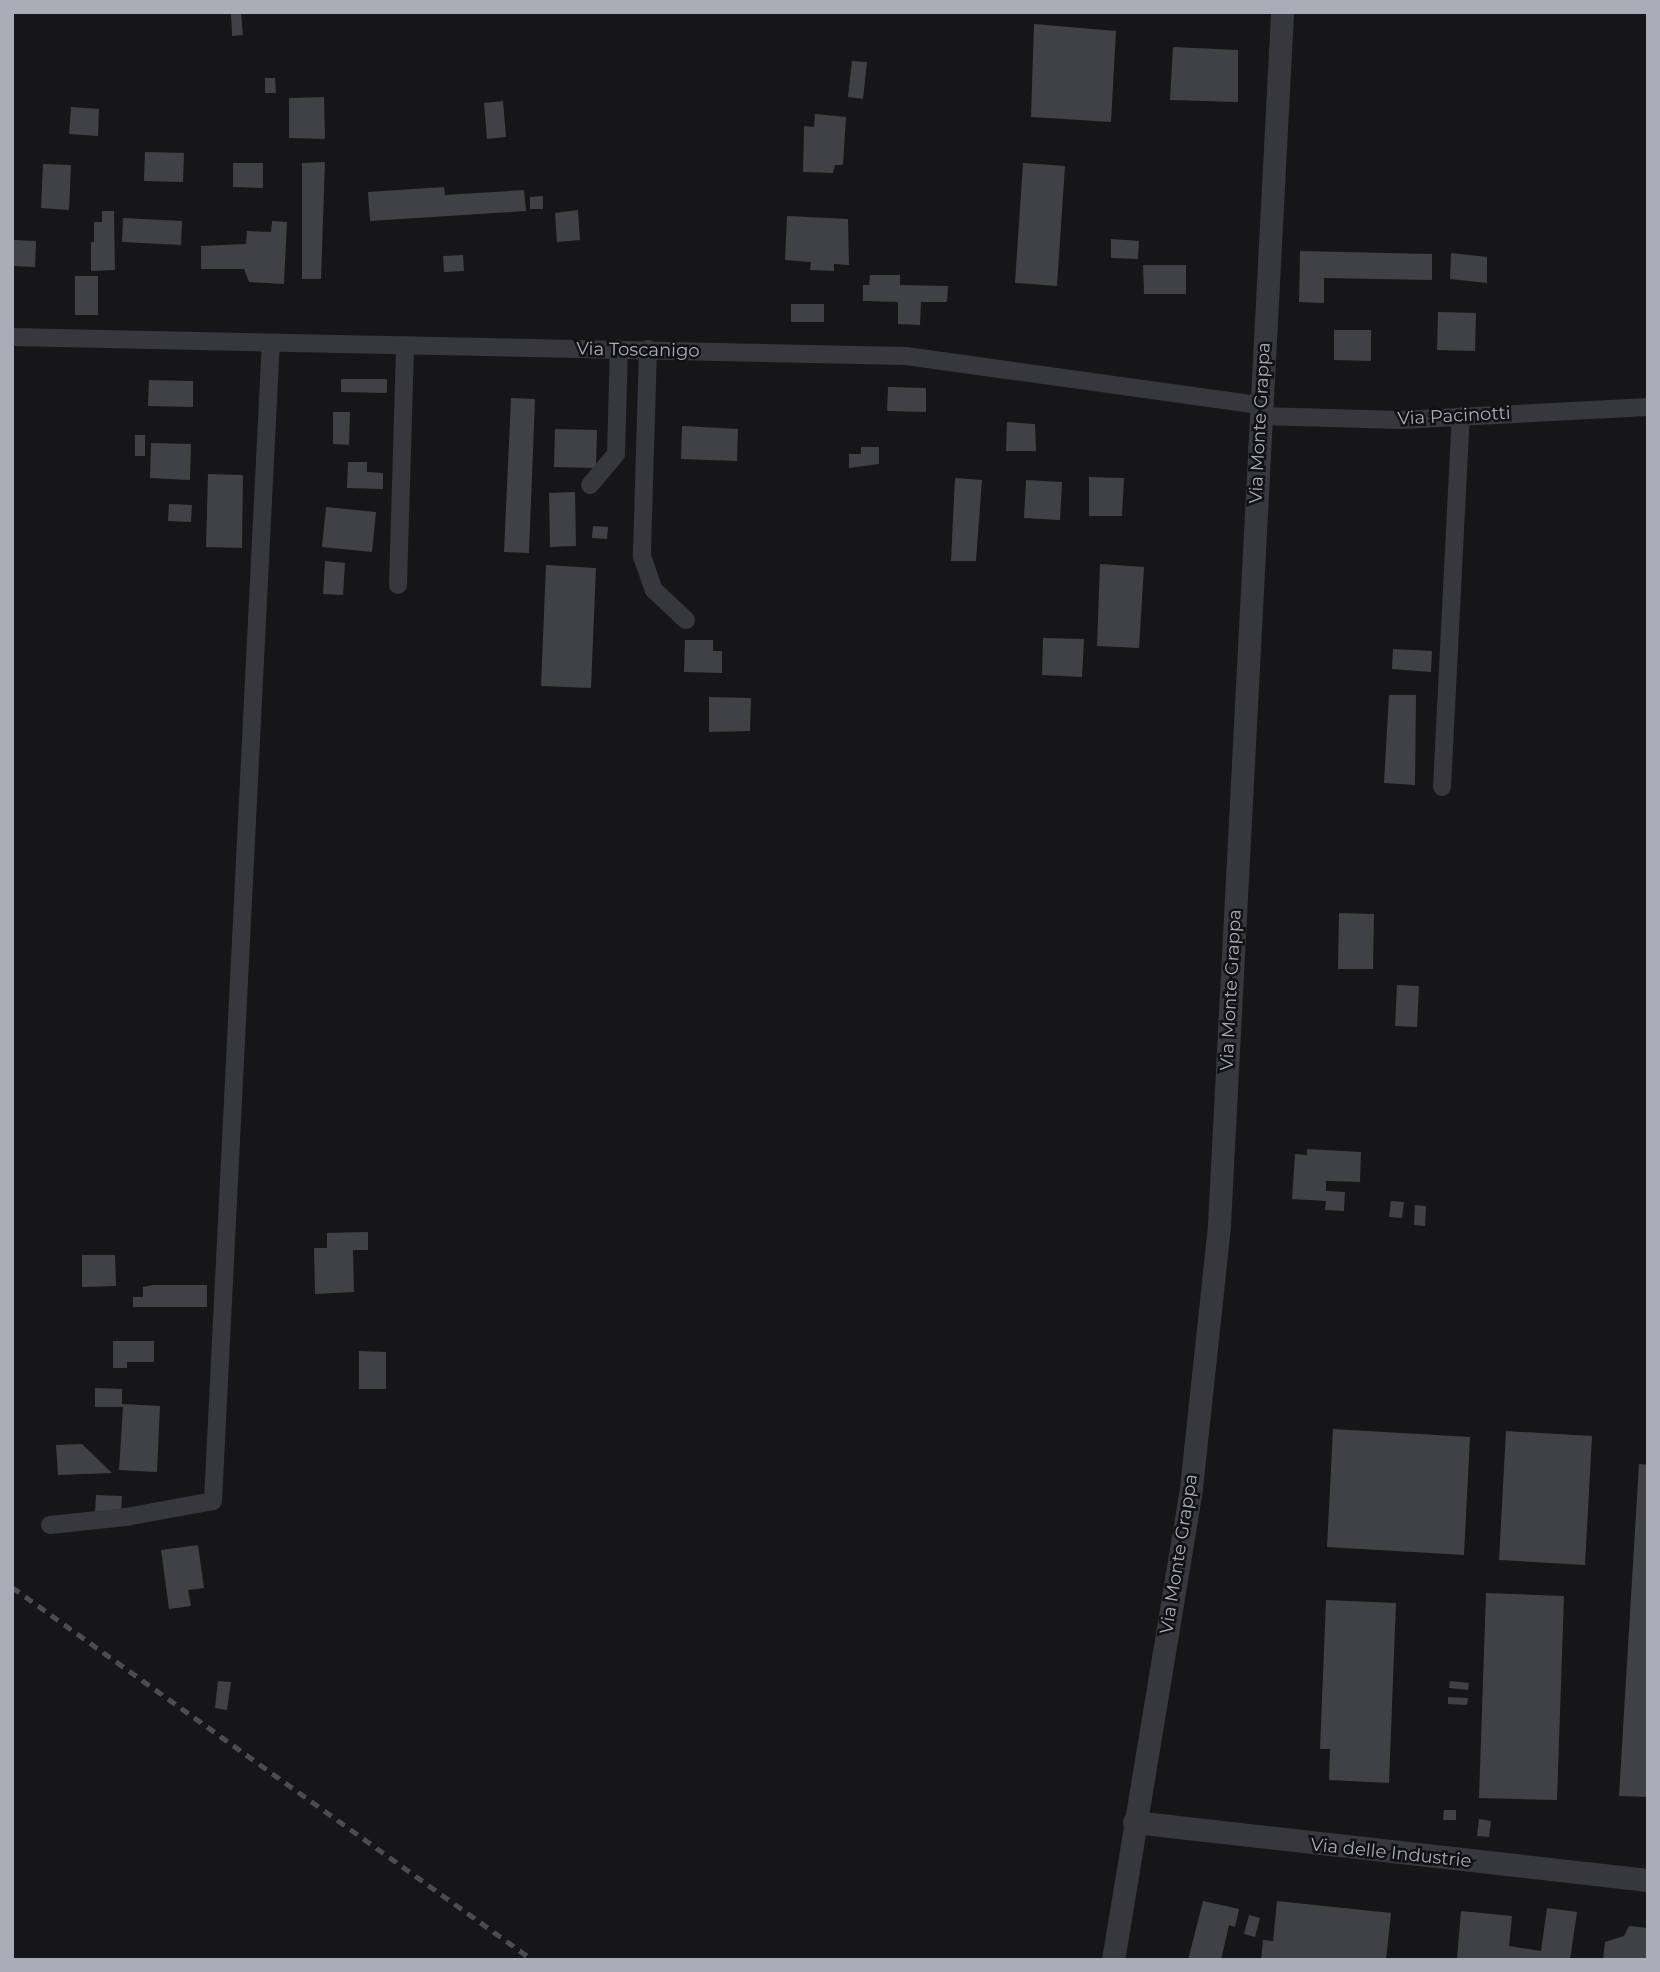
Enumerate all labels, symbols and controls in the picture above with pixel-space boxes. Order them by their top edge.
street label: Via Toscanigo [576,338,700,362]
street label: Via Monte Grappa [1245,342,1275,504]
street label: Via Pacinotti [1397,402,1511,430]
street label: Via Monte Grappa [1216,909,1246,1071]
street label: Via Monte Grappa [1156,1472,1202,1636]
street label: Via delle Industrie [1310,1834,1472,1872]

